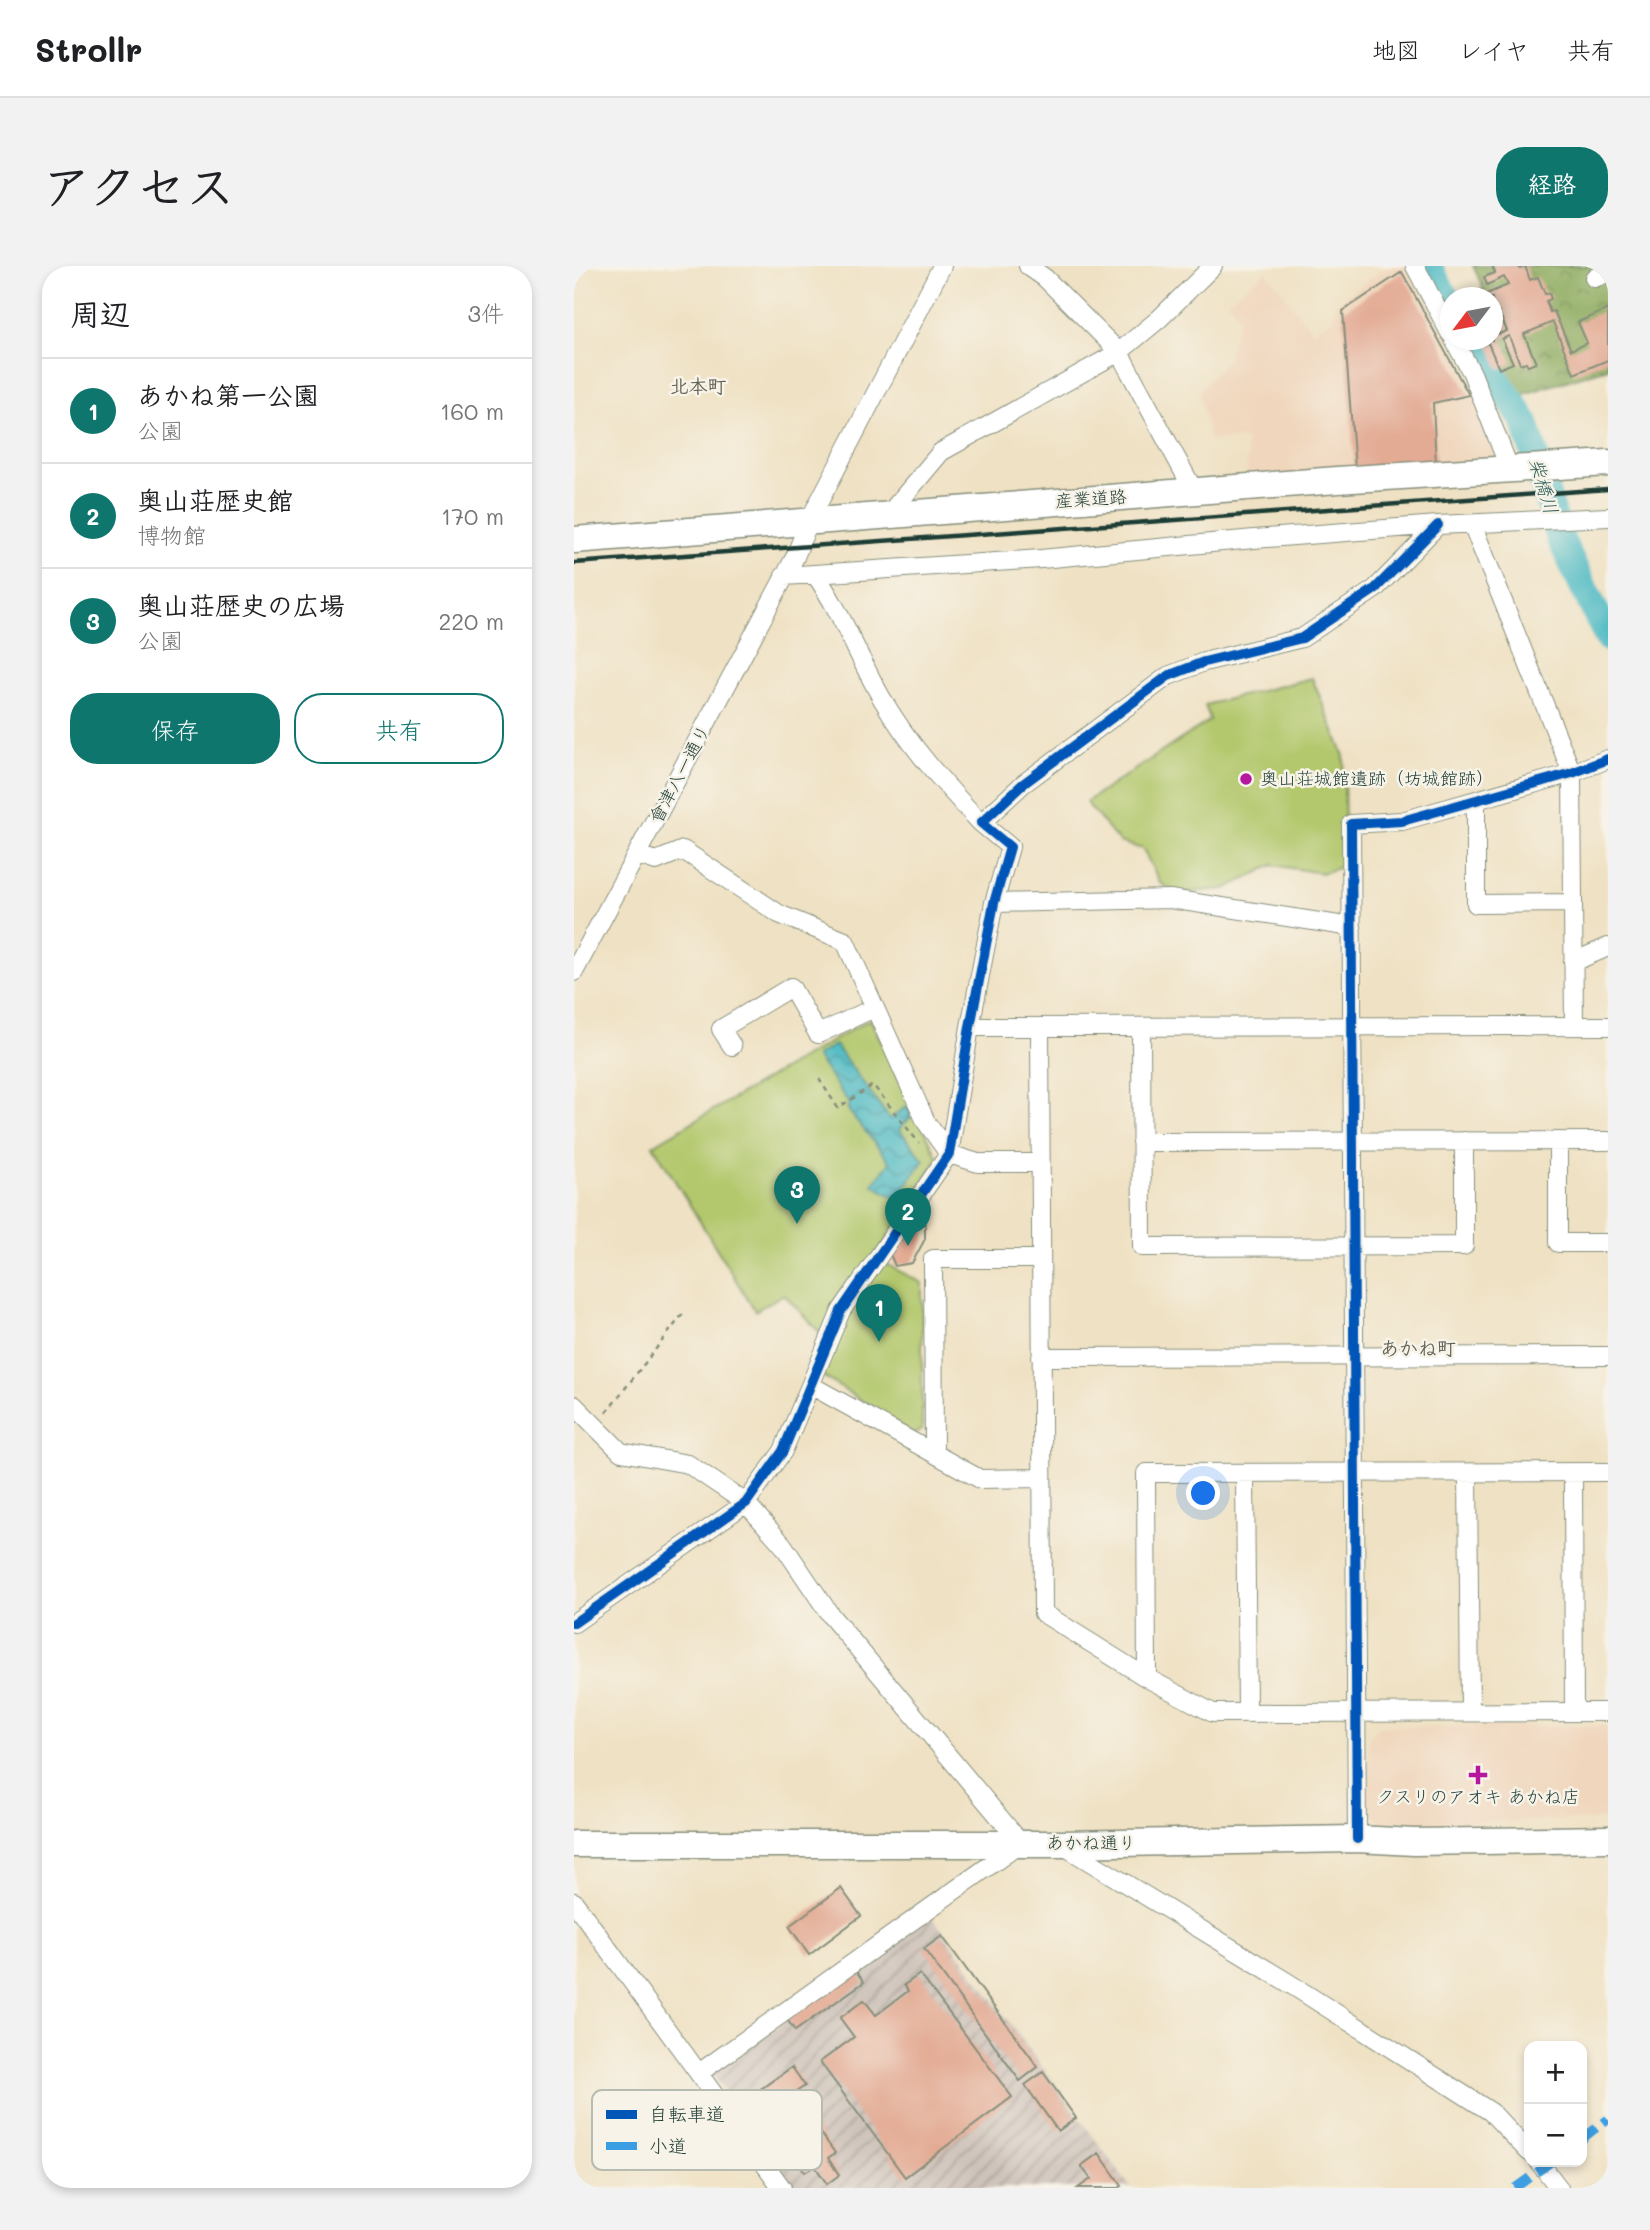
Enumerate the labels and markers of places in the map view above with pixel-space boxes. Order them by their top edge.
place label: 奥山荘城館遺跡（坊城館跡） [1260,766,1494,790]
marker: 奥山荘城館遺跡（坊城館跡） [1238,771,1254,787]
pin: 3 [774,1166,820,1224]
pin: 2 [885,1188,931,1246]
pin: 1 [856,1284,902,1342]
marker: クスリのアオキ あかね店 [1470,1767,1486,1783]
place label: クスリのアオキ あかね店 [1376,1784,1580,1808]

